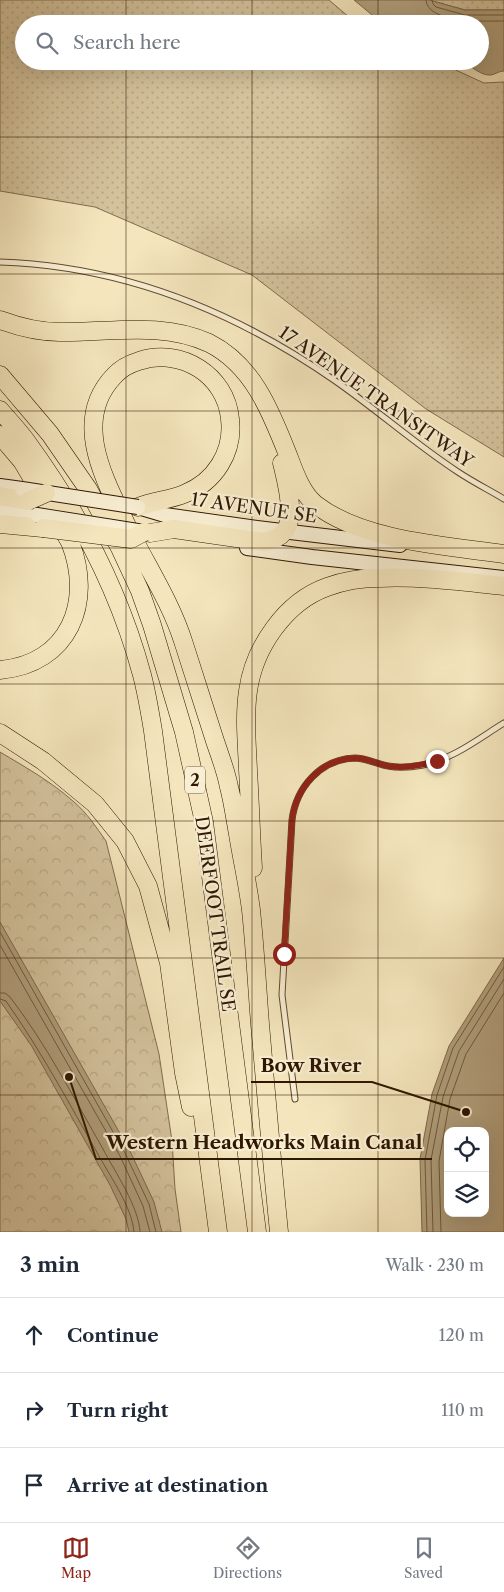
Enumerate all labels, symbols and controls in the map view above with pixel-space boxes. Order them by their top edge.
search box [15,15,489,70]
icon: search [33,29,61,57]
text: Search here [73,31,181,54]
street label: 17 AVENUE TRANSITWAY [275,321,478,473]
street label: 17 AVENUE SE [190,488,318,528]
route end [426,750,449,773]
road number: 2 [185,766,205,794]
street label: DEERFOOT TRAIL SE [190,815,240,1013]
route start [273,943,296,966]
callout: Bow River [251,1048,372,1082]
text: Bow River [260,1054,362,1077]
callout: Western Headworks Main Canal [96,1125,432,1159]
map controls [444,1127,489,1217]
button: locate [444,1127,489,1172]
text: Western Headworks Main Canal [105,1131,423,1154]
button: layers [444,1172,489,1217]
text: 3 min [20,1252,80,1277]
text: Walk · 230 m [385,1255,484,1275]
icon: ahead [20,1321,48,1349]
text: Continue [67,1324,159,1347]
text: 120 m [439,1325,484,1345]
icon: right [20,1396,48,1424]
text: Turn right [67,1399,168,1422]
text: 110 m [441,1400,484,1420]
icon: arrive [20,1471,48,1499]
text: Arrive at destination [67,1474,268,1497]
tab: Map [61,1534,91,1582]
tab: Directions [213,1534,282,1582]
tab: Saved [404,1534,443,1582]

